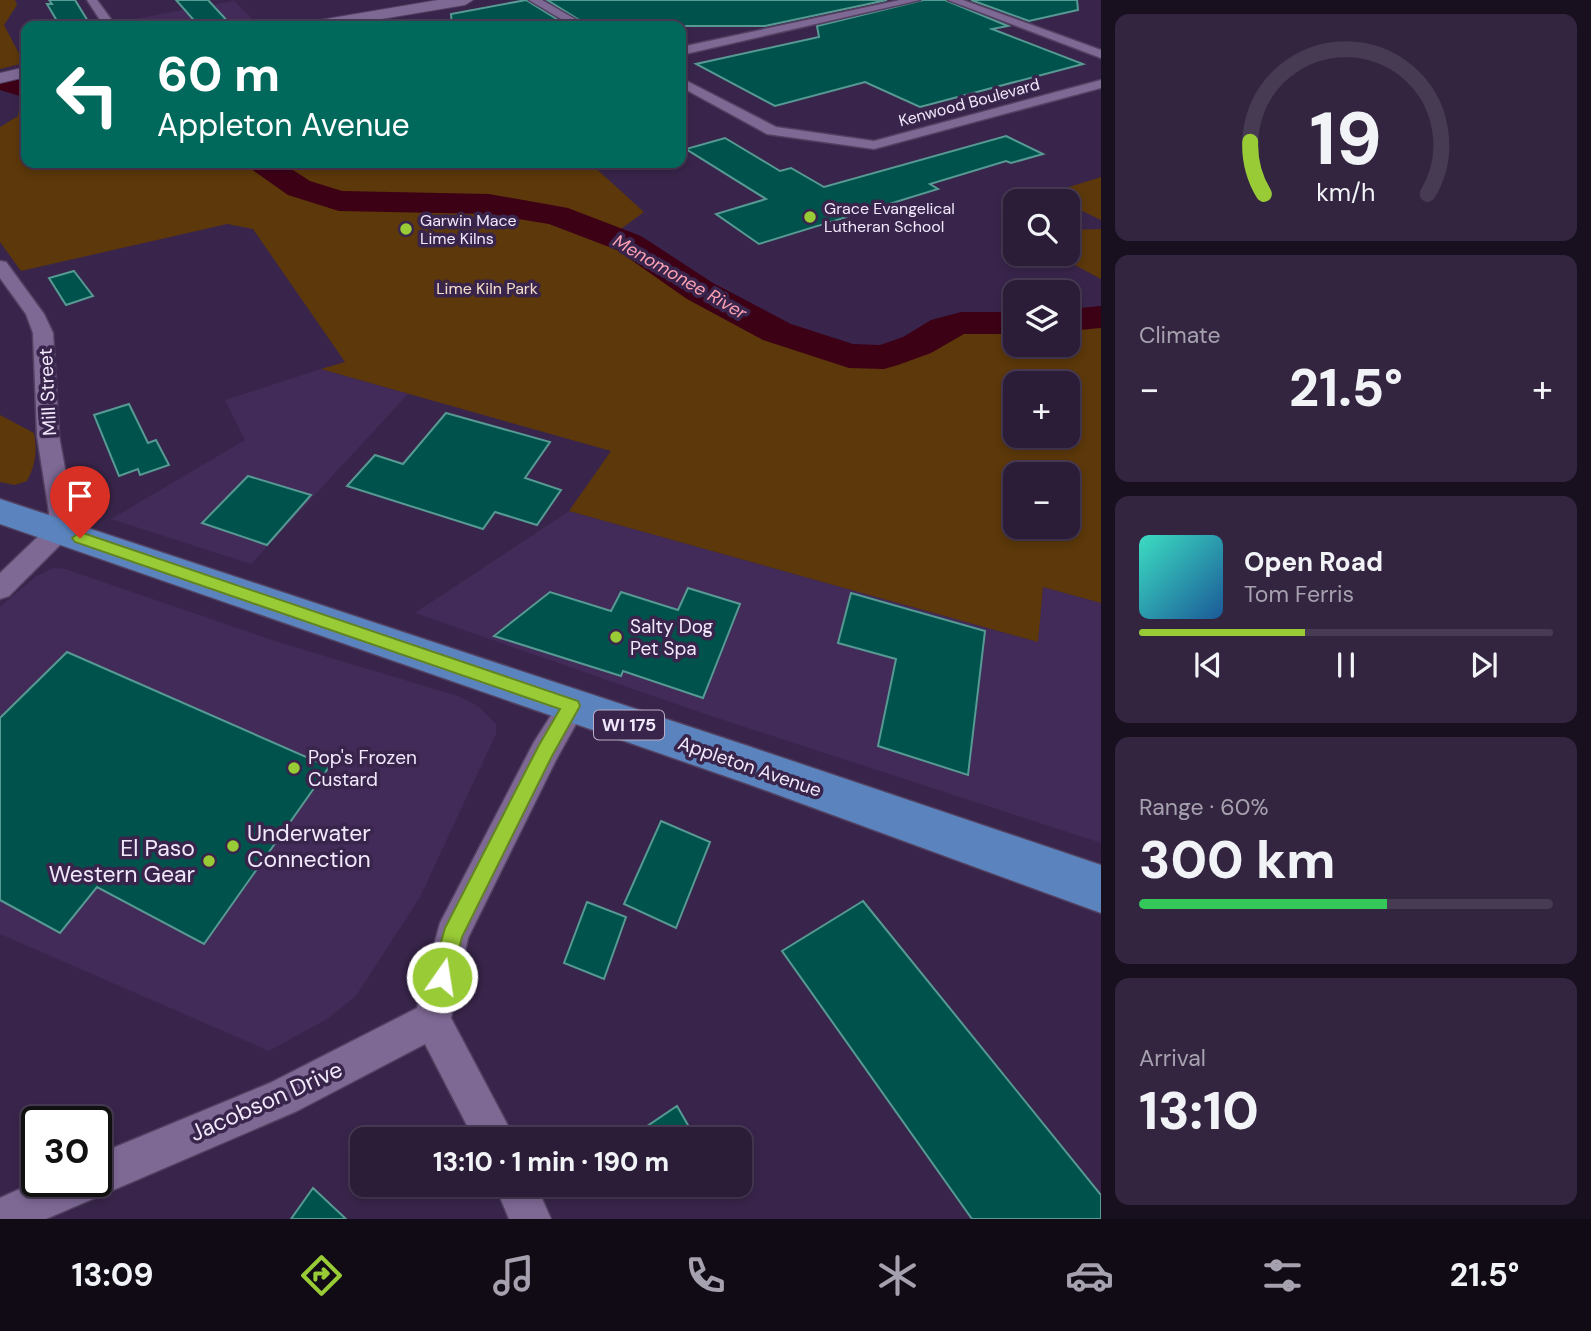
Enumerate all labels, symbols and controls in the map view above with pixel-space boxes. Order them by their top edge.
text: 60 m [157,42,280,106]
icon: left [42,49,133,140]
street label: Kenwood Boulevard [896,74,1042,131]
text: 19 [1310,92,1382,187]
text: Appleton Avenue [157,104,410,146]
text: km/h [1316,175,1376,208]
map controls [1003,189,1080,539]
button: search [1003,189,1080,266]
place label: Grace Evangelical Lutheran School [824,198,955,237]
marker: Grace Evangelical Lutheran School [802,209,818,225]
place label: Garwin Mace Lime Kilns [420,210,517,249]
marker: Garwin Mace Lime Kilns [398,221,414,237]
water label: Menomonee River [609,229,752,326]
park label: Lime Kiln Park [436,278,538,299]
button: layers [1003,280,1080,357]
text: Climate [1139,320,1221,350]
street label: Mill Street [33,347,62,437]
text: 21.5° [1289,354,1403,422]
text: − [1139,364,1160,414]
text: + [1532,364,1553,414]
button: + [1003,371,1080,448]
button: − [1003,462,1080,539]
pin [50,466,110,538]
icon: arrive [61,477,99,515]
text: Open Road [1244,545,1383,579]
text: Tom Ferris [1244,579,1354,609]
place label: Salty Dog Pet Spa [630,614,714,661]
marker: Salty Dog Pet Spa [608,629,624,645]
icon: previous [1189,646,1227,684]
icon: pause [1327,646,1365,684]
icon: next [1465,646,1503,684]
road number: WI 175 [594,710,664,740]
street label: Appleton Avenue [675,730,825,803]
place label: Pop's Frozen Custard [308,745,417,792]
marker: Pop's Frozen Custard [286,760,302,776]
text: Range · 60% [1139,792,1269,822]
place label: Underwater Connection [247,818,371,874]
text: 300 km [1139,826,1336,894]
place label: El Paso Western Gear [49,833,195,889]
marker: Underwater Connection [225,838,241,854]
marker: El Paso Western Gear [201,853,217,869]
position arrow [405,940,479,1014]
text: Arrival [1139,1043,1206,1073]
street label: Jacobson Drive [185,1054,347,1148]
text: 13:10 [1139,1077,1259,1145]
speed limit sign: 30 [21,1106,112,1197]
text: 13:10 · 1 min · 190 m [433,1145,669,1179]
icon: directions [297,1251,346,1300]
icon: music [489,1251,538,1300]
icon: phone [681,1251,730,1300]
icon: climate [873,1251,922,1300]
icon: car [1065,1251,1114,1300]
icon: filters [1258,1251,1307,1300]
text: 13:09 [72,1254,154,1296]
text: 21.5° [1450,1254,1519,1296]

